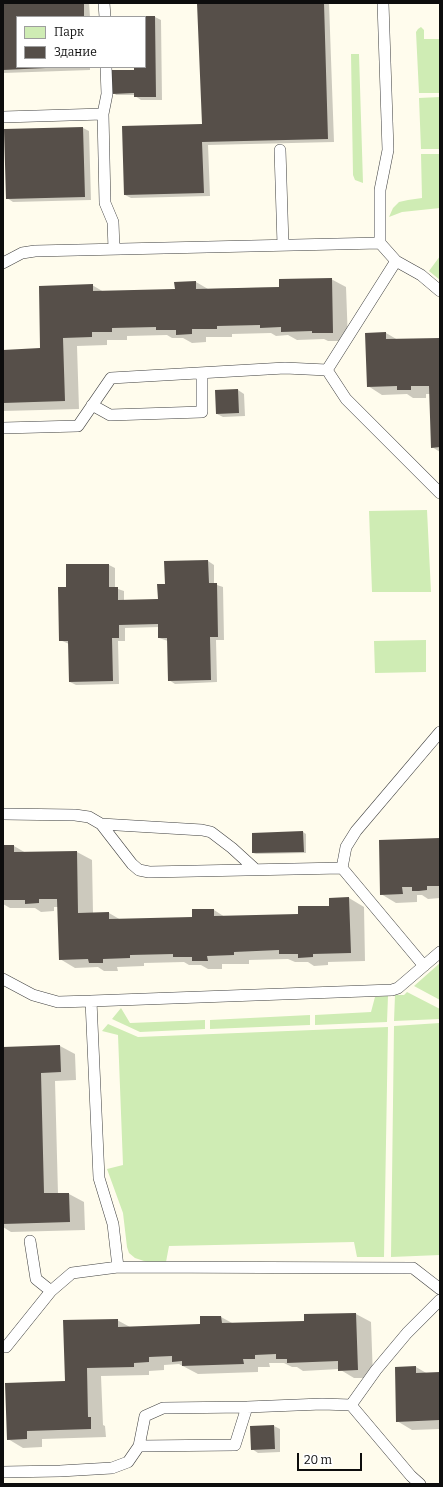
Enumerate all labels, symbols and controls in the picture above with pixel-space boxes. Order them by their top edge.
legend [16,16,146,68]
text: Парк [54,25,84,39]
text: Здание [54,45,97,59]
scale bar [299,1445,364,1471]
text: 20 m [304,1453,332,1467]

